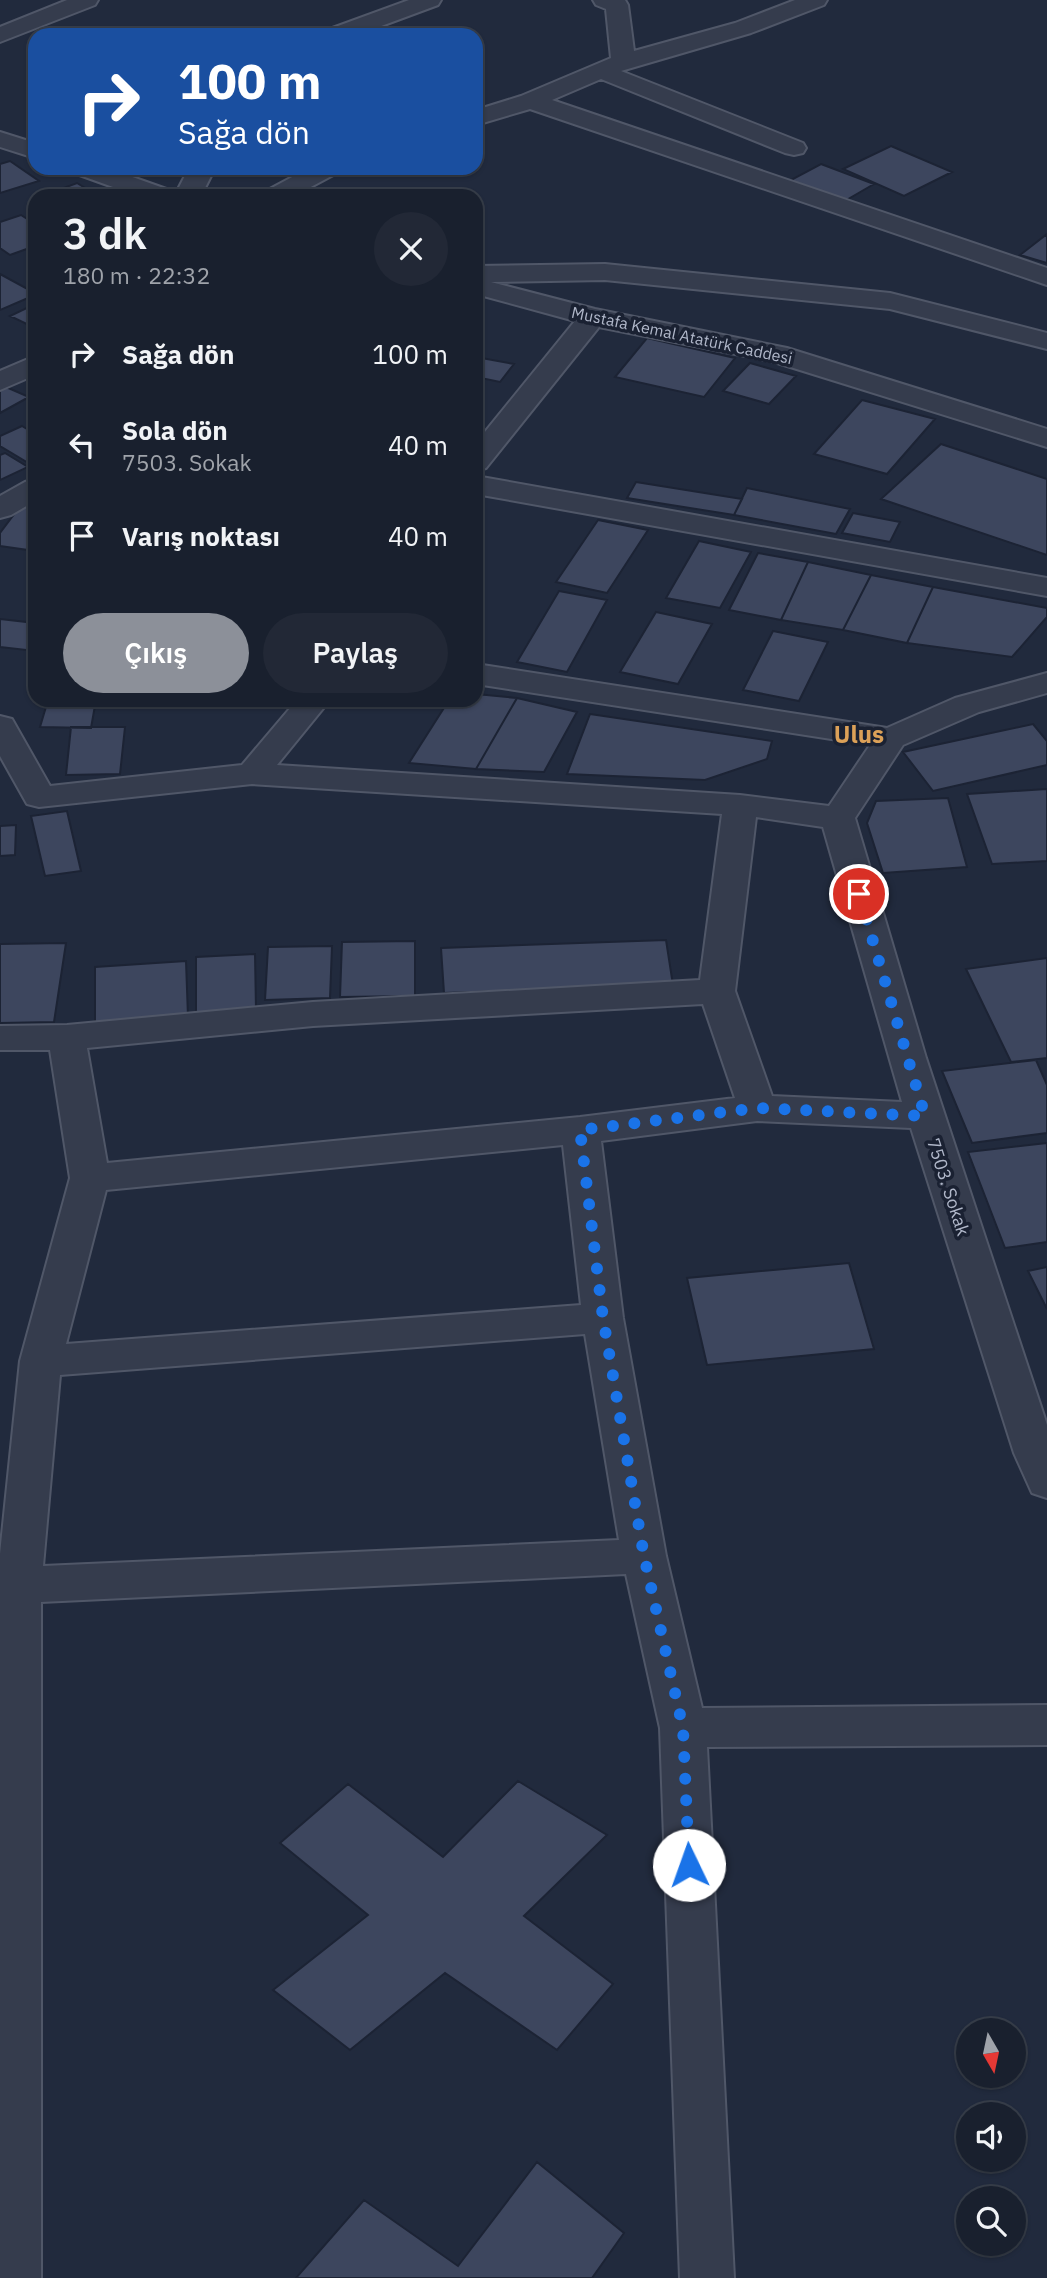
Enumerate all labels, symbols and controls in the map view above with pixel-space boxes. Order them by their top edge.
text: 100 m [178,49,322,112]
icon: right [63,56,154,147]
text: Sağa dön [178,111,310,153]
text: 3 dk [63,206,147,261]
button: close [374,212,448,286]
text: 180 m · 22:32 [63,260,210,290]
street label: Mustafa Kemal Atatürk Caddesi [570,302,794,368]
icon: right [63,335,101,373]
text: Sağa dön [122,337,234,371]
text: 100 m [372,337,448,371]
text: Sola dön [122,413,228,447]
icon: left [63,426,101,464]
text: 40 m [388,428,448,462]
text: 7503. Sokak [122,447,252,477]
icon: arrive [63,517,101,555]
text: Varış noktası [122,519,280,553]
text: 40 m [388,519,448,553]
button: Çıkış [63,613,249,693]
button: Paylaş [263,613,448,693]
district label: Ulus [834,718,884,750]
pin [829,864,889,924]
icon: arrive [840,875,878,913]
street label: 7503. Sokak [922,1135,975,1239]
position arrow [652,1828,726,1902]
north arrow [956,2018,1026,2088]
map controls [956,2018,1026,2256]
button: sound [956,2102,1026,2172]
button: search [956,2186,1026,2256]

